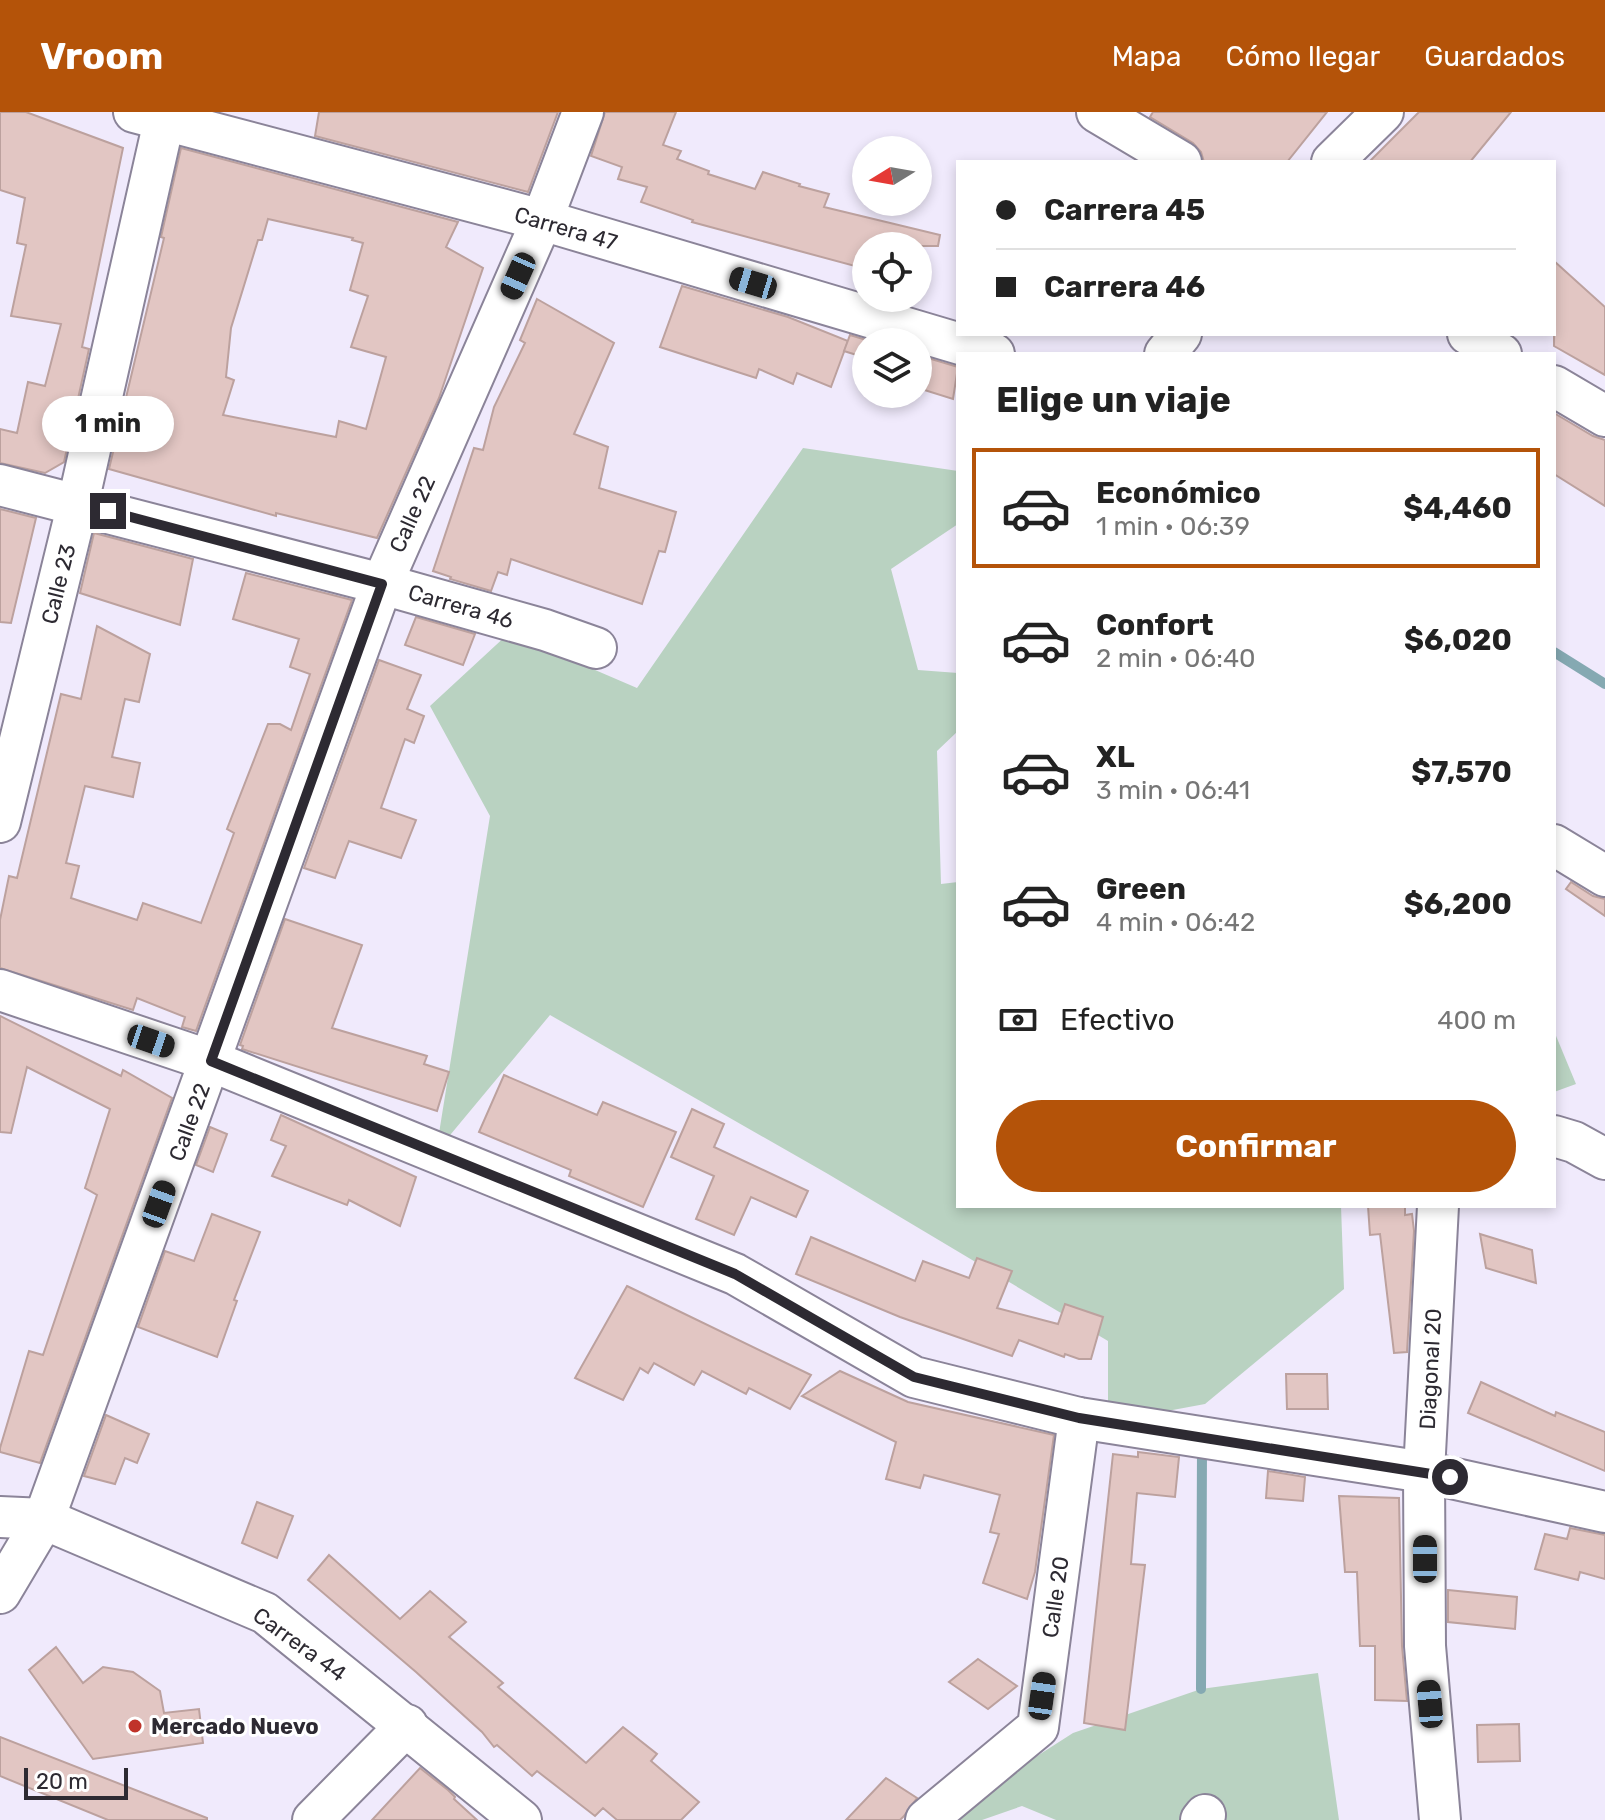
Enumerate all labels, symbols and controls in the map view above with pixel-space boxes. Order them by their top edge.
text: Vroom [40,33,163,79]
text: Mapa [1112,40,1181,73]
text: Cómo llegar [1225,40,1380,73]
text: Guardados [1424,40,1565,73]
north arrow [852,136,932,216]
map controls [852,136,932,408]
text: Carrera 45 [1044,192,1205,228]
street label: Carrera 47 [511,201,620,256]
button: locate [852,232,932,312]
car [497,249,539,303]
car [727,265,779,301]
text: Carrera 46 [1044,269,1205,305]
button: layers [852,328,932,408]
text: Elige un viaje [996,378,1231,421]
callout: 1 min [42,395,174,451]
text: 1 min [75,408,141,439]
street label: Calle 22 [384,472,441,557]
icon: car [1000,472,1072,544]
text: Económico [1096,475,1261,511]
text: $4,460 [1403,490,1512,526]
route end [90,493,126,529]
text: 1 min · 06:39 [1096,511,1250,542]
street label: Calle 23 [36,541,81,627]
street label: Carrera 46 [405,579,517,634]
icon: car [1000,604,1072,676]
text: Confort [1096,607,1214,643]
text: $6,020 [1404,622,1512,658]
text: 2 min · 06:40 [1096,643,1256,674]
icon: car [1000,736,1072,808]
text: XL [1096,739,1135,775]
text: $7,570 [1411,754,1512,790]
text: 3 min · 06:41 [1096,775,1250,806]
icon: car [1000,868,1072,940]
text: Green [1096,871,1186,907]
text: $6,200 [1404,886,1512,922]
text: 4 min · 06:42 [1096,907,1255,938]
icon: cash [996,998,1040,1042]
text: Efectivo [1060,1002,1175,1038]
text: 400 m [1437,1005,1516,1036]
car [124,1022,178,1060]
street label: Calle 22 [163,1079,216,1165]
button: Confirmar [996,1100,1516,1192]
car [140,1177,178,1231]
street label: Diagonal 20 [1414,1308,1447,1430]
route start [1432,1459,1468,1495]
car [1413,1535,1437,1583]
street label: Calle 20 [1036,1555,1075,1640]
street label: Carrera 44 [248,1602,352,1687]
car [1027,1671,1057,1721]
car [1416,1679,1444,1729]
place label: Mercado Nuevo [151,1713,319,1740]
marker: Mercado Nuevo [126,1717,144,1735]
scale bar [24,1764,128,1800]
text: 20 m [36,1768,88,1795]

